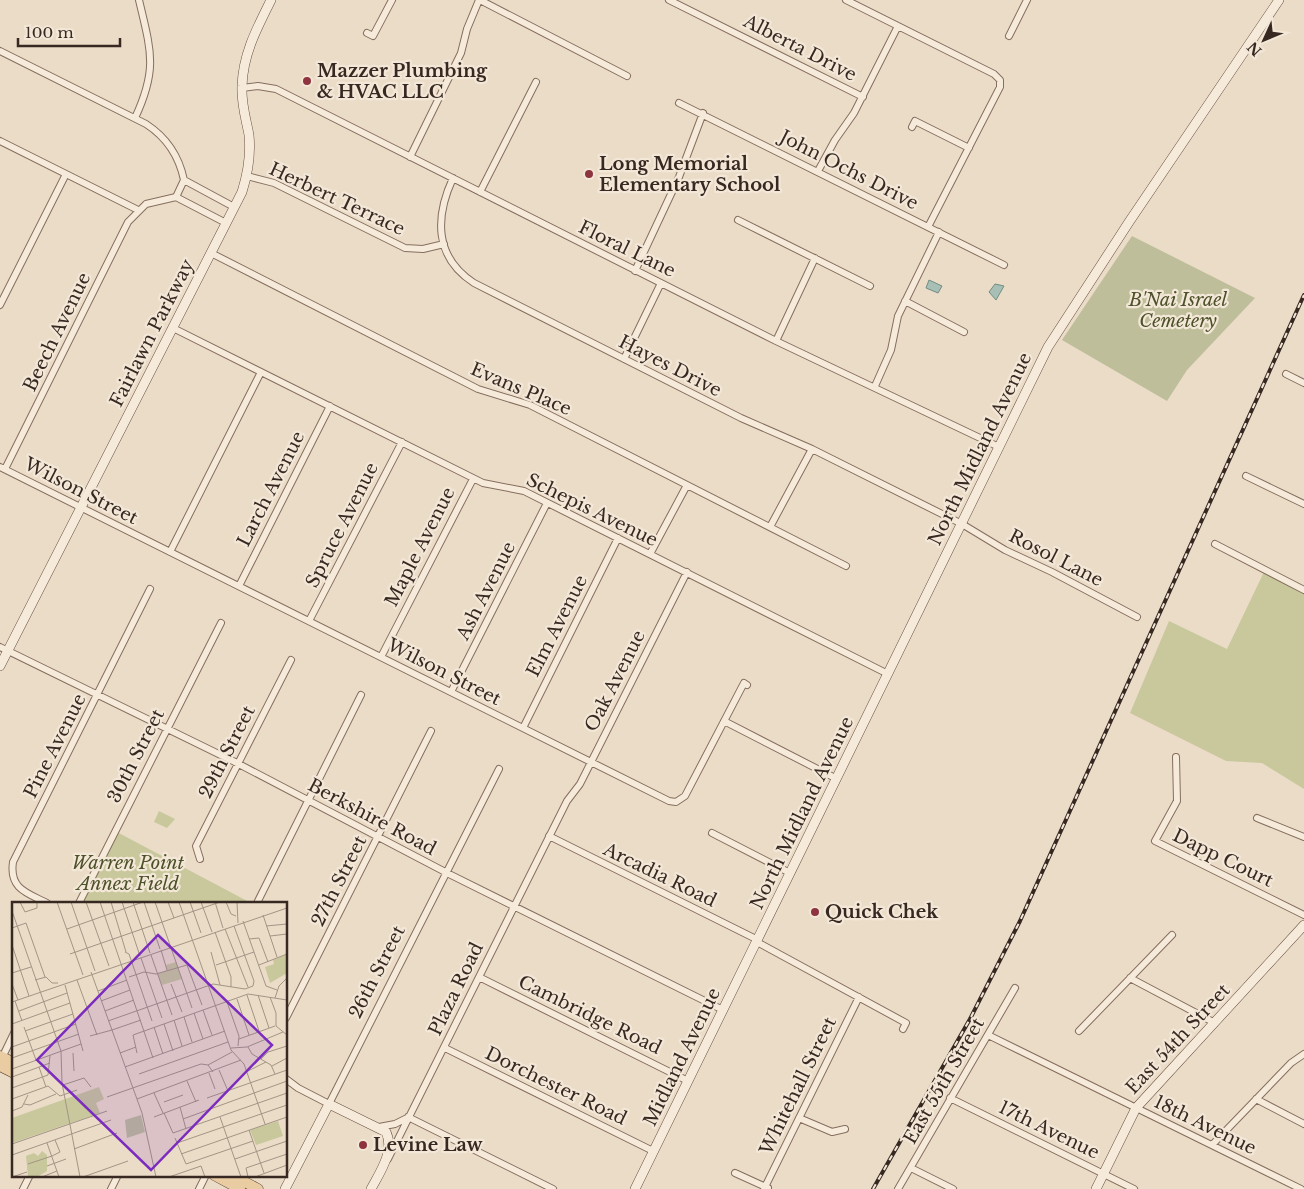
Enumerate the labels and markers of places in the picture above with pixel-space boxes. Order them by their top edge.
place label: Mazzer Plumbing & HVAC LLC [317,60,488,103]
marker: Mazzer Plumbing & HVAC LLC [301,75,313,87]
place label: Long Memorial Elementary School [599,153,781,196]
marker: Long Memorial Elementary School [583,168,595,180]
place label: Quick Chek [825,901,939,923]
marker: Quick Chek [809,906,821,918]
place label: Levine Law [373,1134,484,1156]
marker: Levine Law [357,1139,369,1151]

